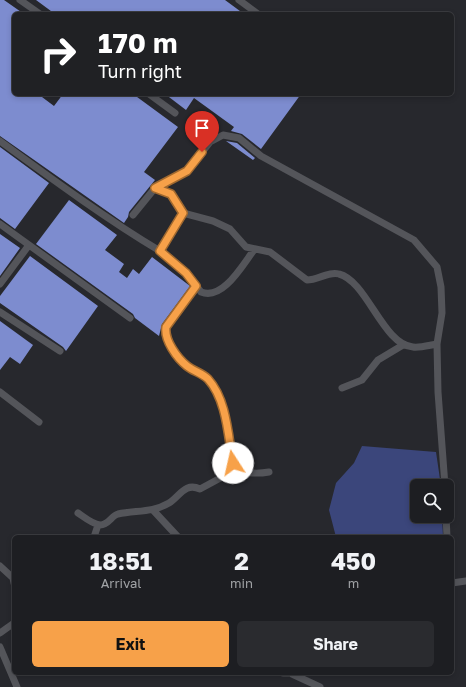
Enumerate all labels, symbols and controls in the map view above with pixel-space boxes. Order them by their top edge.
text: 170 m [98,26,177,59]
icon: right [32,28,84,80]
text: Turn right [98,60,182,82]
pin [185,111,219,152]
icon: arrive [191,117,213,139]
position arrow [212,442,254,484]
map controls [410,479,454,523]
button: search [410,479,454,523]
text: 18:51 [90,546,152,575]
text: 2 [234,546,249,575]
text: 450 [331,546,376,575]
text: Arrival [101,575,141,591]
text: min [230,575,253,591]
text: m [348,575,359,591]
button: Exit [32,621,229,667]
button: Share [237,621,434,667]

